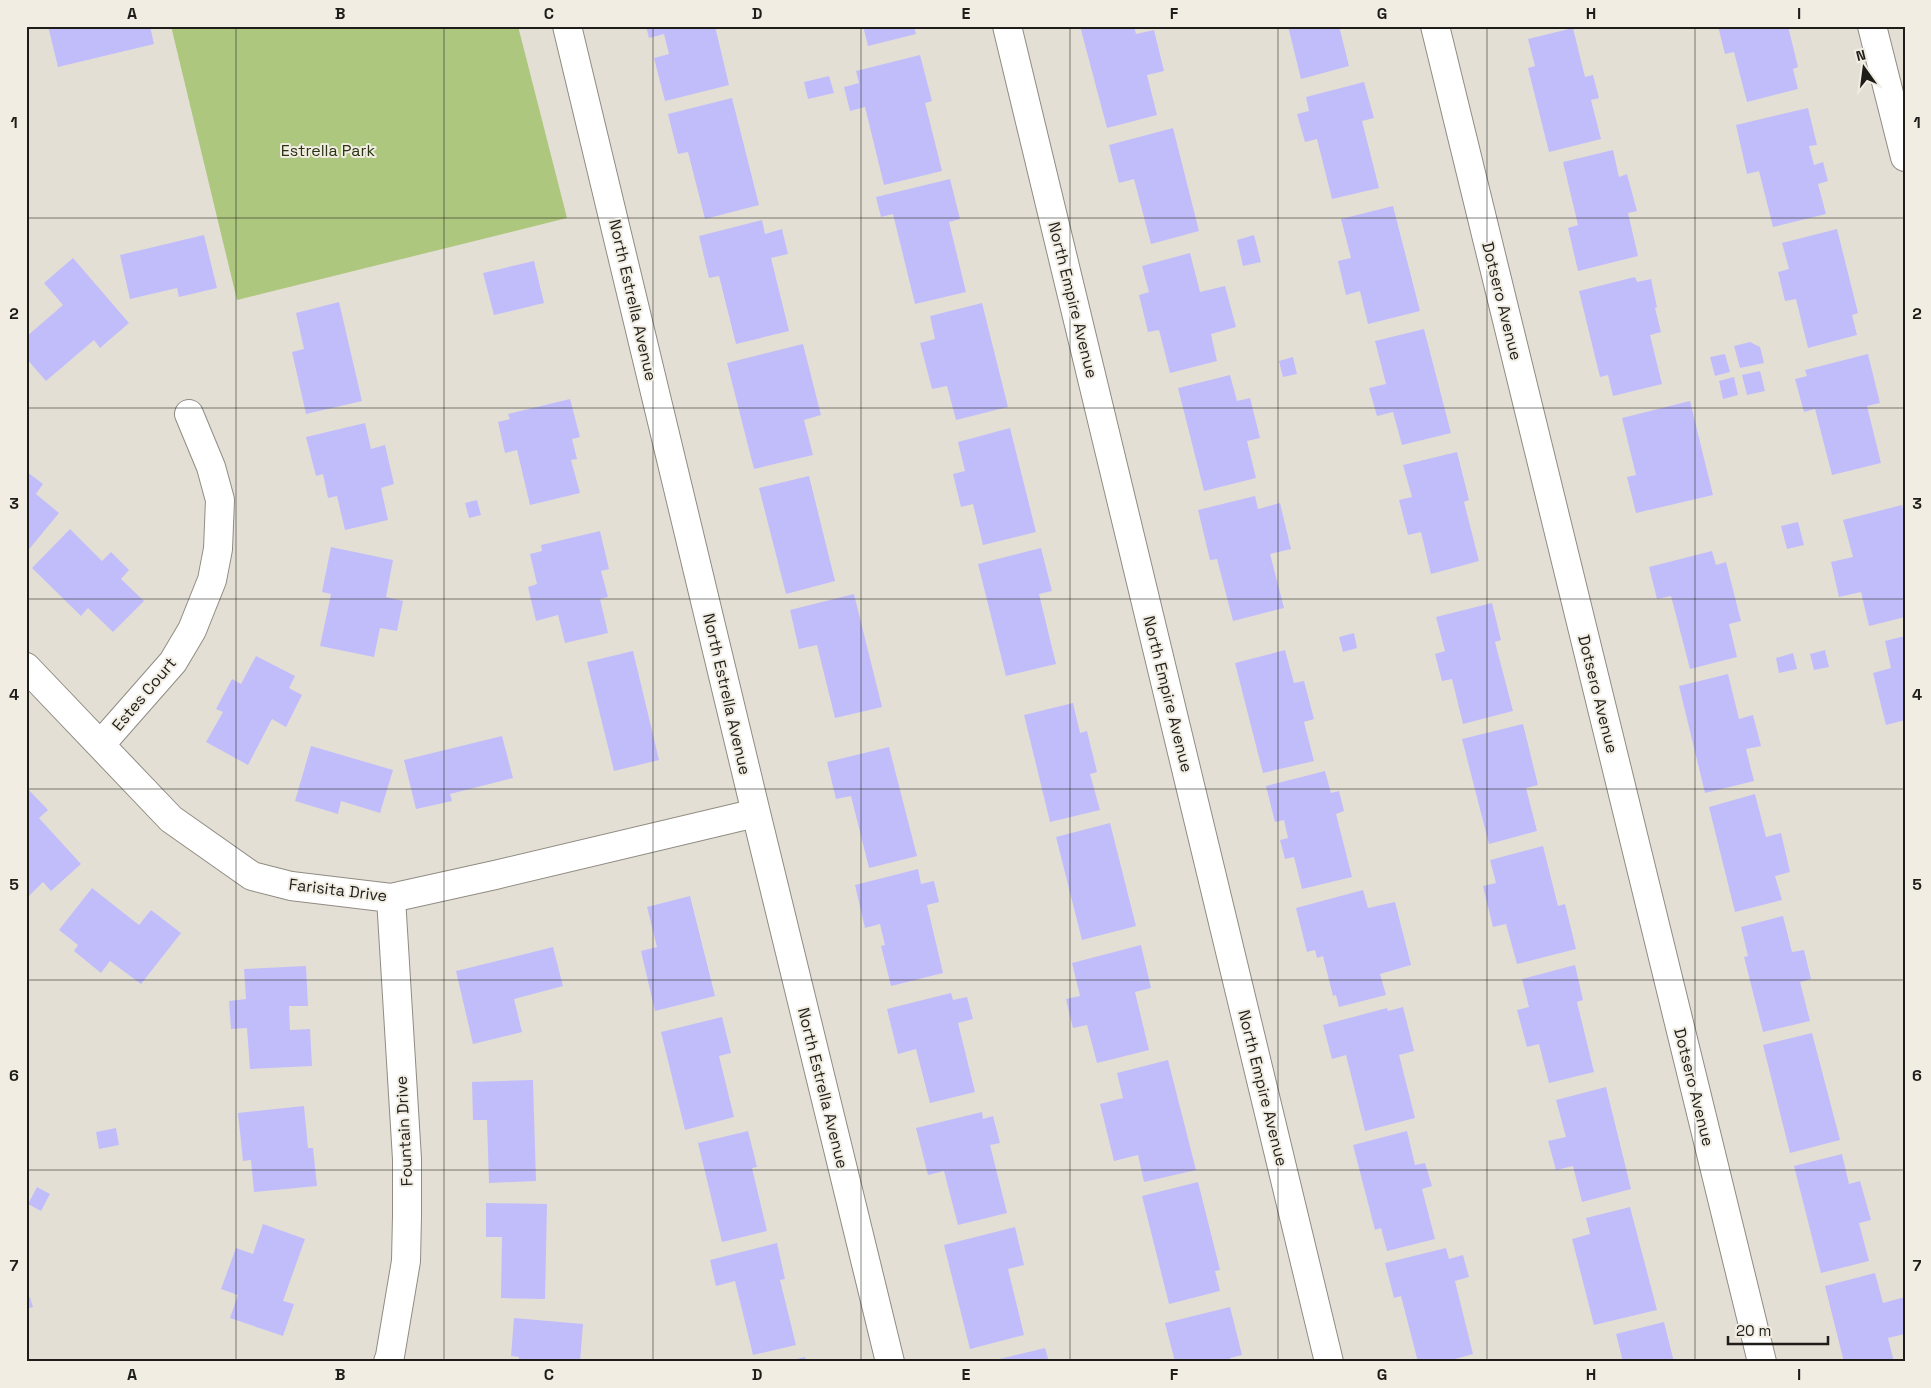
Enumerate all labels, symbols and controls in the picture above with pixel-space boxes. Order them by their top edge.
text: A [127,3,137,24]
text: B [335,3,345,24]
text: C [544,3,554,24]
text: D [752,3,762,24]
text: E [962,3,971,24]
text: F [1170,3,1179,24]
text: G [1377,3,1387,24]
text: H [1586,3,1596,24]
text: I [1797,3,1801,24]
north arrow [1838,42,1888,92]
text: N [1854,46,1868,65]
text: 1 [10,112,18,133]
text: 1 [1913,112,1921,133]
park label: Estrella Park [281,140,376,161]
street label: North Estrella Avenue [604,217,662,383]
street label: North Empire Avenue [1043,220,1103,380]
street label: Dotsero Avenue [1477,240,1527,362]
text: 2 [9,303,19,324]
text: 2 [1912,303,1922,324]
text: 3 [9,493,19,514]
text: 3 [1912,493,1922,514]
street label: North Estrella Avenue [698,611,756,777]
street label: North Empire Avenue [1138,614,1198,774]
street label: Dotsero Avenue [1573,633,1623,755]
street label: Estes Court [107,653,181,735]
text: 4 [9,684,19,705]
text: 4 [1912,684,1922,705]
text: 5 [9,874,19,895]
street label: Farisita Drive [288,874,388,906]
text: 5 [1912,874,1922,895]
street label: North Estrella Avenue [793,1005,853,1171]
street label: North Empire Avenue [1233,1008,1293,1168]
street label: Dotsero Avenue [1669,1026,1719,1148]
text: 6 [9,1065,19,1086]
text: 6 [1912,1065,1922,1086]
street label: Fountain Drive [391,1075,417,1187]
text: 7 [10,1255,19,1276]
text: 7 [1913,1255,1922,1276]
scale bar [1728,1313,1828,1345]
text: 20 m [1736,1321,1771,1340]
text: A [127,1364,137,1385]
text: B [335,1364,345,1385]
text: C [544,1364,554,1385]
text: D [752,1364,762,1385]
text: E [962,1364,971,1385]
text: F [1170,1364,1179,1385]
text: G [1377,1364,1387,1385]
text: H [1586,1364,1596,1385]
text: I [1797,1364,1801,1385]

